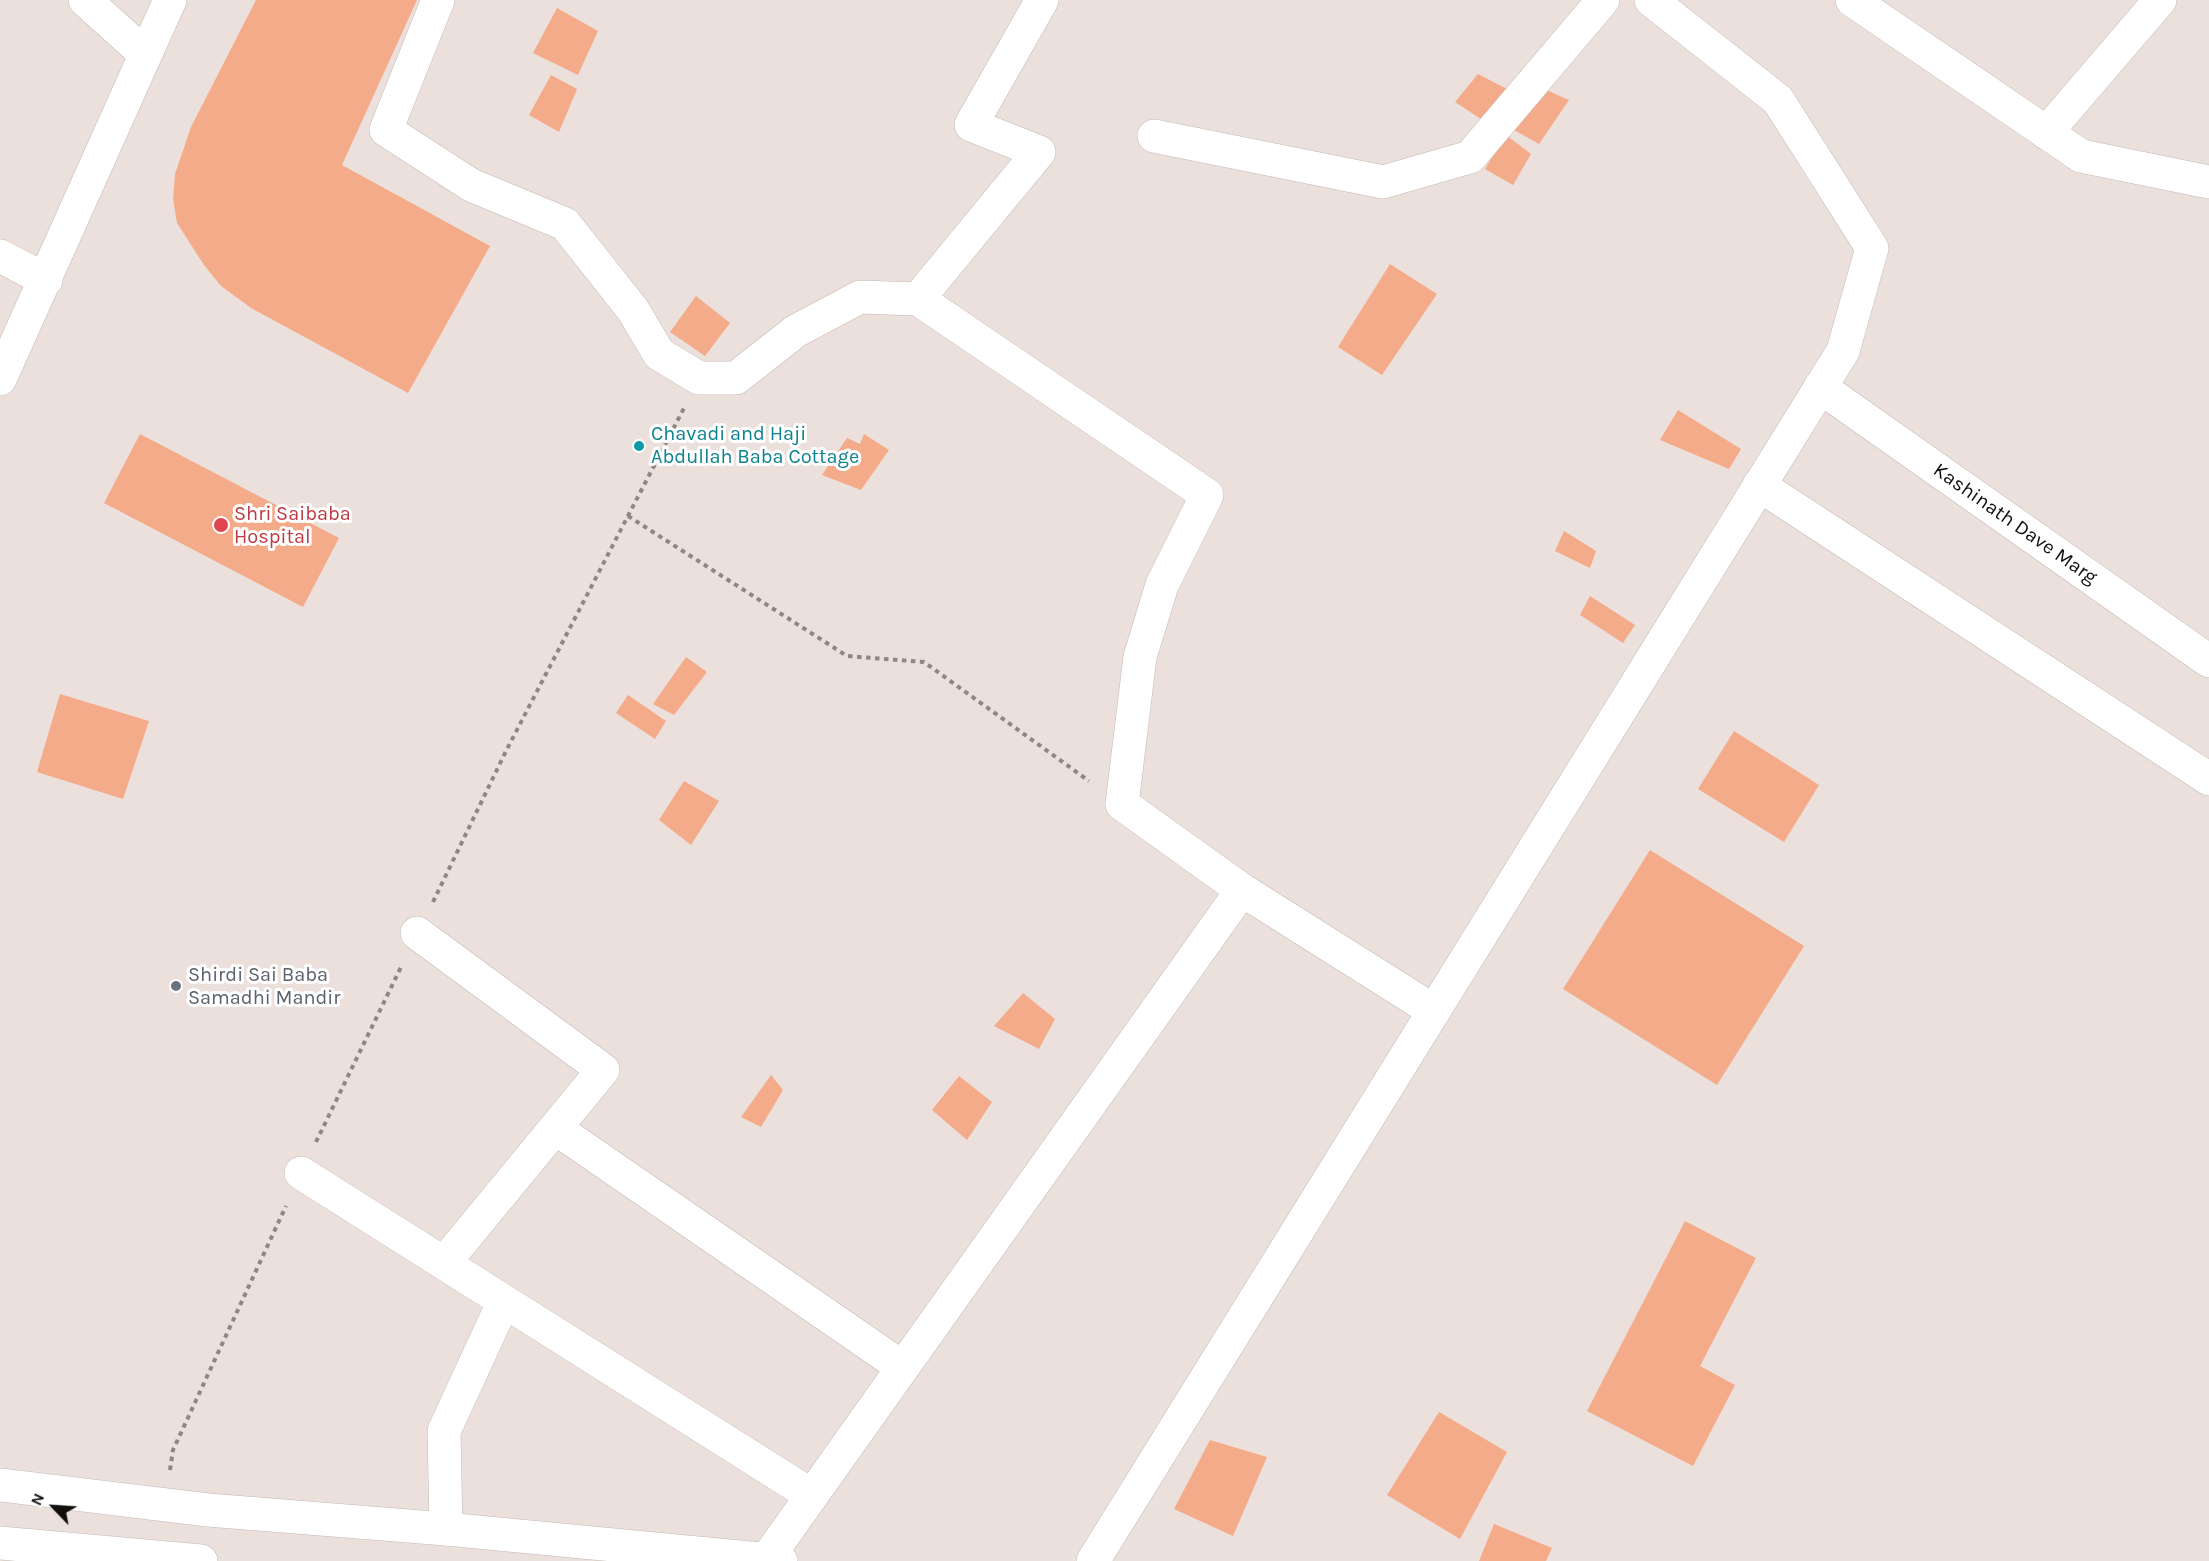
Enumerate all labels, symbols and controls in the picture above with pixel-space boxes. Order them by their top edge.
place label: Chavadi and Haji Abdullah Baba Cottage [651,422,859,469]
marker: Chavadi and Haji Abdullah Baba Cottage [632,439,646,453]
street label: Kashinath Dave Marg [1928,458,2102,590]
place label: Shri Saibaba Hospital [234,502,351,549]
marker: Shri Saibaba Hospital [212,516,230,534]
place label: Shirdi Sai Baba Samadhi Mandir [188,963,341,1010]
marker: Shirdi Sai Baba Samadhi Mandir [169,979,183,993]
north arrow [24,1477,84,1537]
text: N [26,1490,48,1508]

